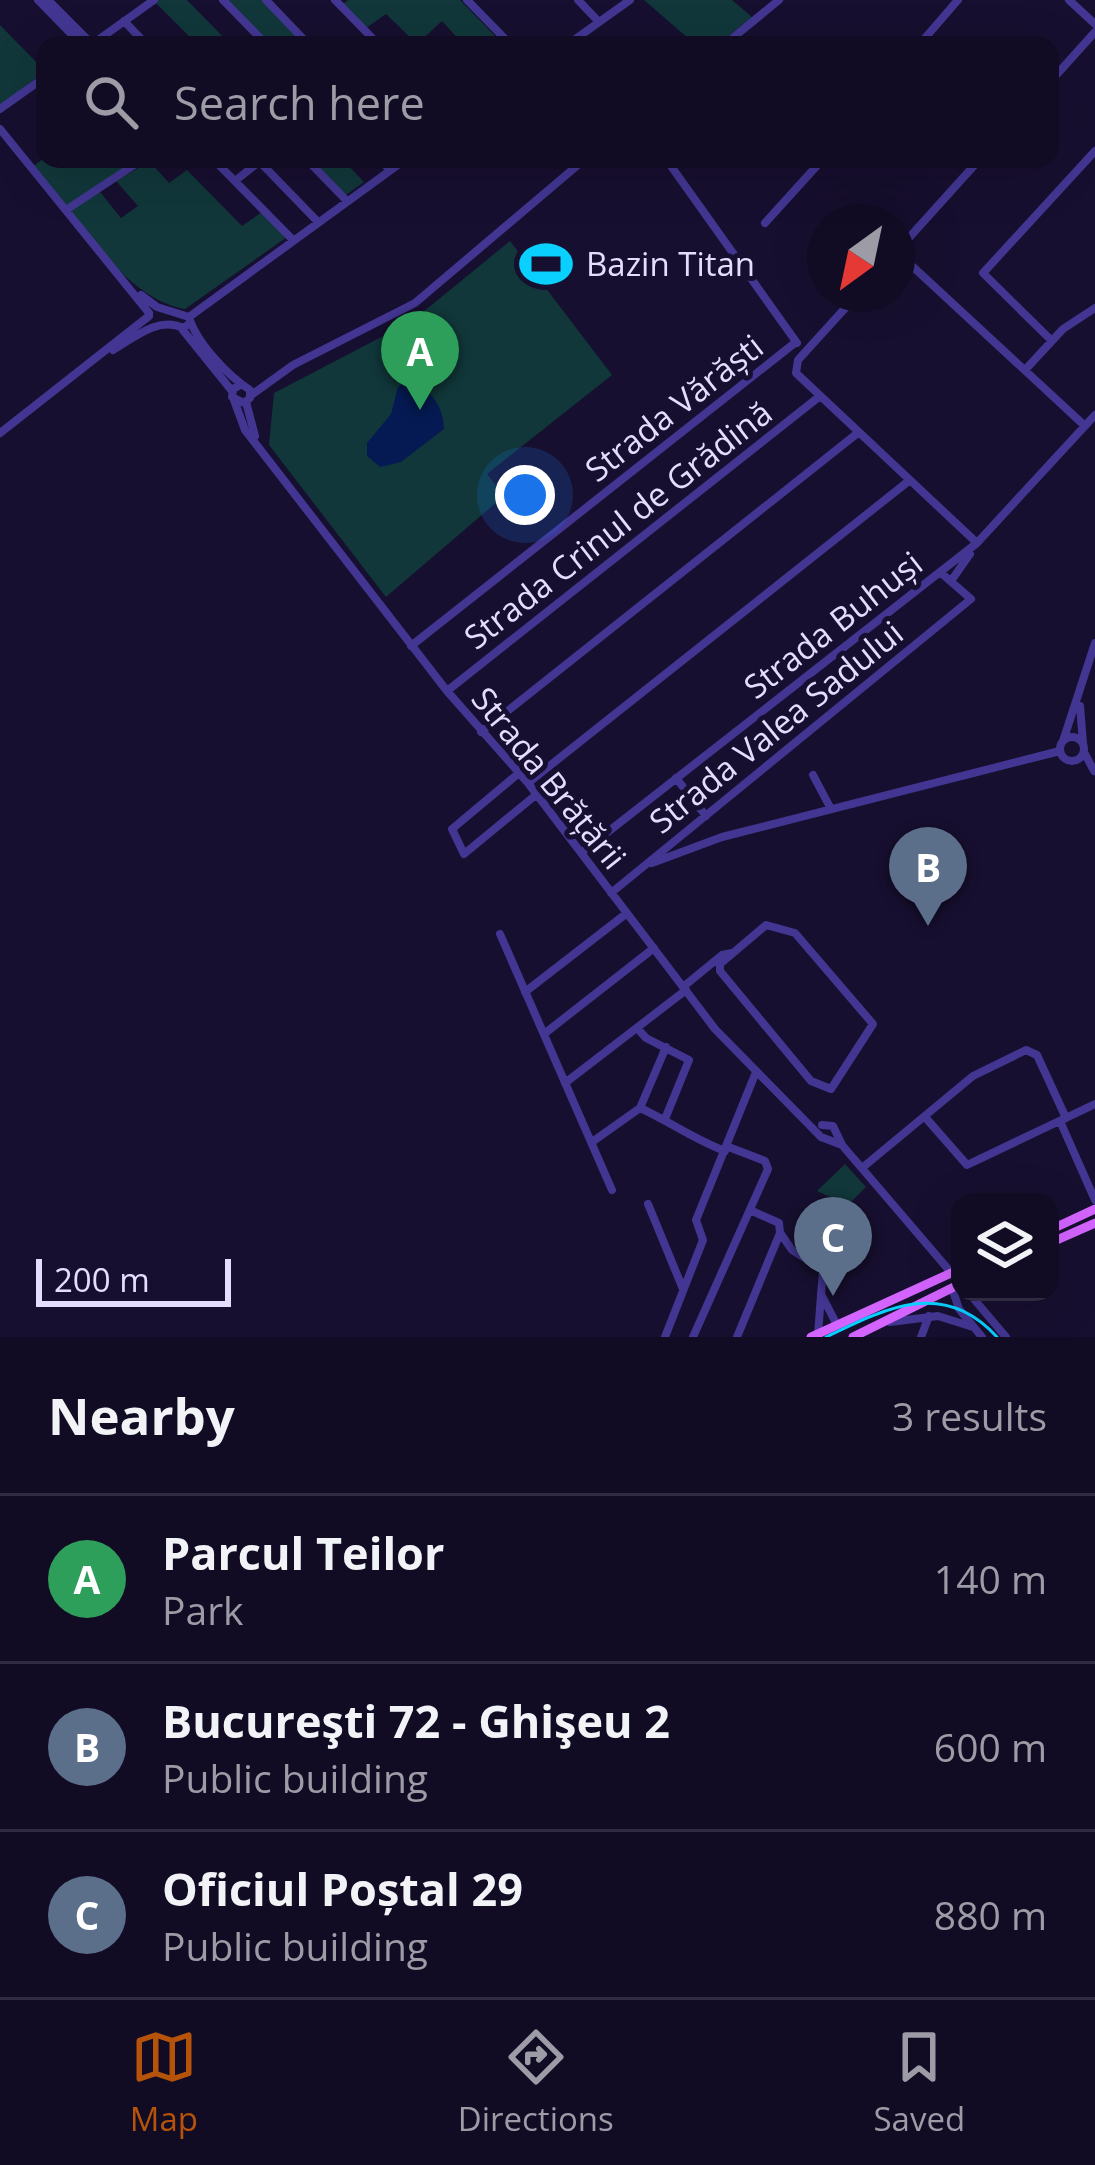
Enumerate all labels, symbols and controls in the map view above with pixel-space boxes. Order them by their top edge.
search box [36,36,1059,168]
icon: search [78,69,144,135]
text: Search here [174,72,425,133]
north arrow [807,204,915,312]
sports icon: Bazin Titan [517,235,575,293]
place label: Bazin Titan [586,241,755,286]
pin: A [381,311,459,410]
street label: Strada Vărăști [575,324,772,491]
street label: Strada Crinul de Grădină [455,390,781,659]
your location [495,465,555,525]
street label: Strada Buhuși [734,541,931,708]
street label: Strada Valea Sadului [639,610,912,843]
street label: Strada Brățării [462,677,637,878]
pin: B [889,827,967,926]
map controls [951,1193,1059,1301]
button: layers [951,1193,1059,1301]
pin: C [794,1197,872,1296]
scale bar [36,1253,231,1306]
text: 200 m [54,1257,150,1302]
text: Nearby [48,1380,235,1450]
text: 3 results [892,1389,1047,1442]
text: Parcul Teilor [162,1522,444,1583]
text: A [74,1552,100,1605]
text: 140 m [934,1552,1047,1605]
text: Park [162,1583,244,1636]
text: Bucureşti 72 - Ghişeu 2 [162,1690,670,1751]
text: B [74,1720,100,1773]
text: 600 m [934,1720,1047,1773]
text: Public building [162,1751,428,1804]
text: Oficiul Poștal 29 [162,1858,523,1919]
text: C [75,1888,99,1941]
text: 880 m [934,1888,1047,1941]
text: Public building [162,1919,428,1972]
tab: Map [130,2024,198,2141]
tab: Directions [458,2024,614,2141]
tab: Saved [873,2024,965,2141]

